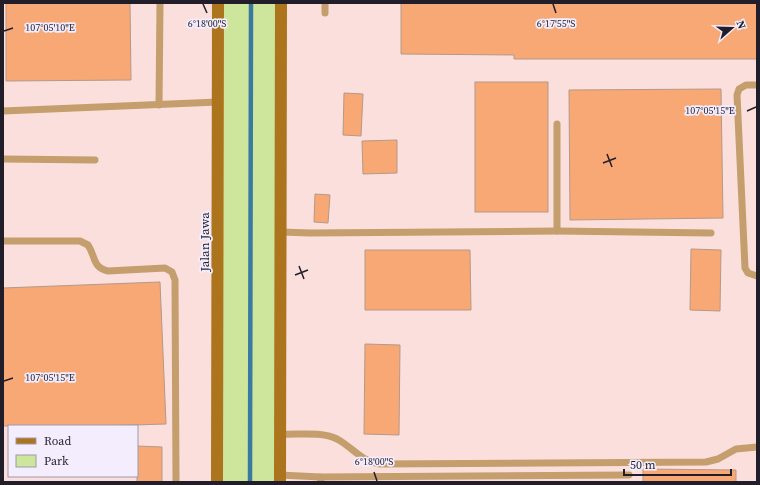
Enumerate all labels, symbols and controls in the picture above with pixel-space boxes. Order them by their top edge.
north arrow [712,8,752,48]
text: 6°18'00"S [188,17,226,30]
text: 6°17'55"S [537,17,575,30]
text: N [733,18,749,31]
text: 107°05'10"E [25,21,75,34]
text: 107°05'15"E [685,104,735,117]
street label: Jalan Jawa [196,212,213,273]
text: 107°05'15"E [25,371,75,384]
legend [8,425,138,477]
text: Road [44,433,71,449]
scale bar [624,451,731,477]
text: Park [44,453,69,469]
text: 6°18'00"S [355,455,393,468]
text: 50 m [630,457,656,473]

